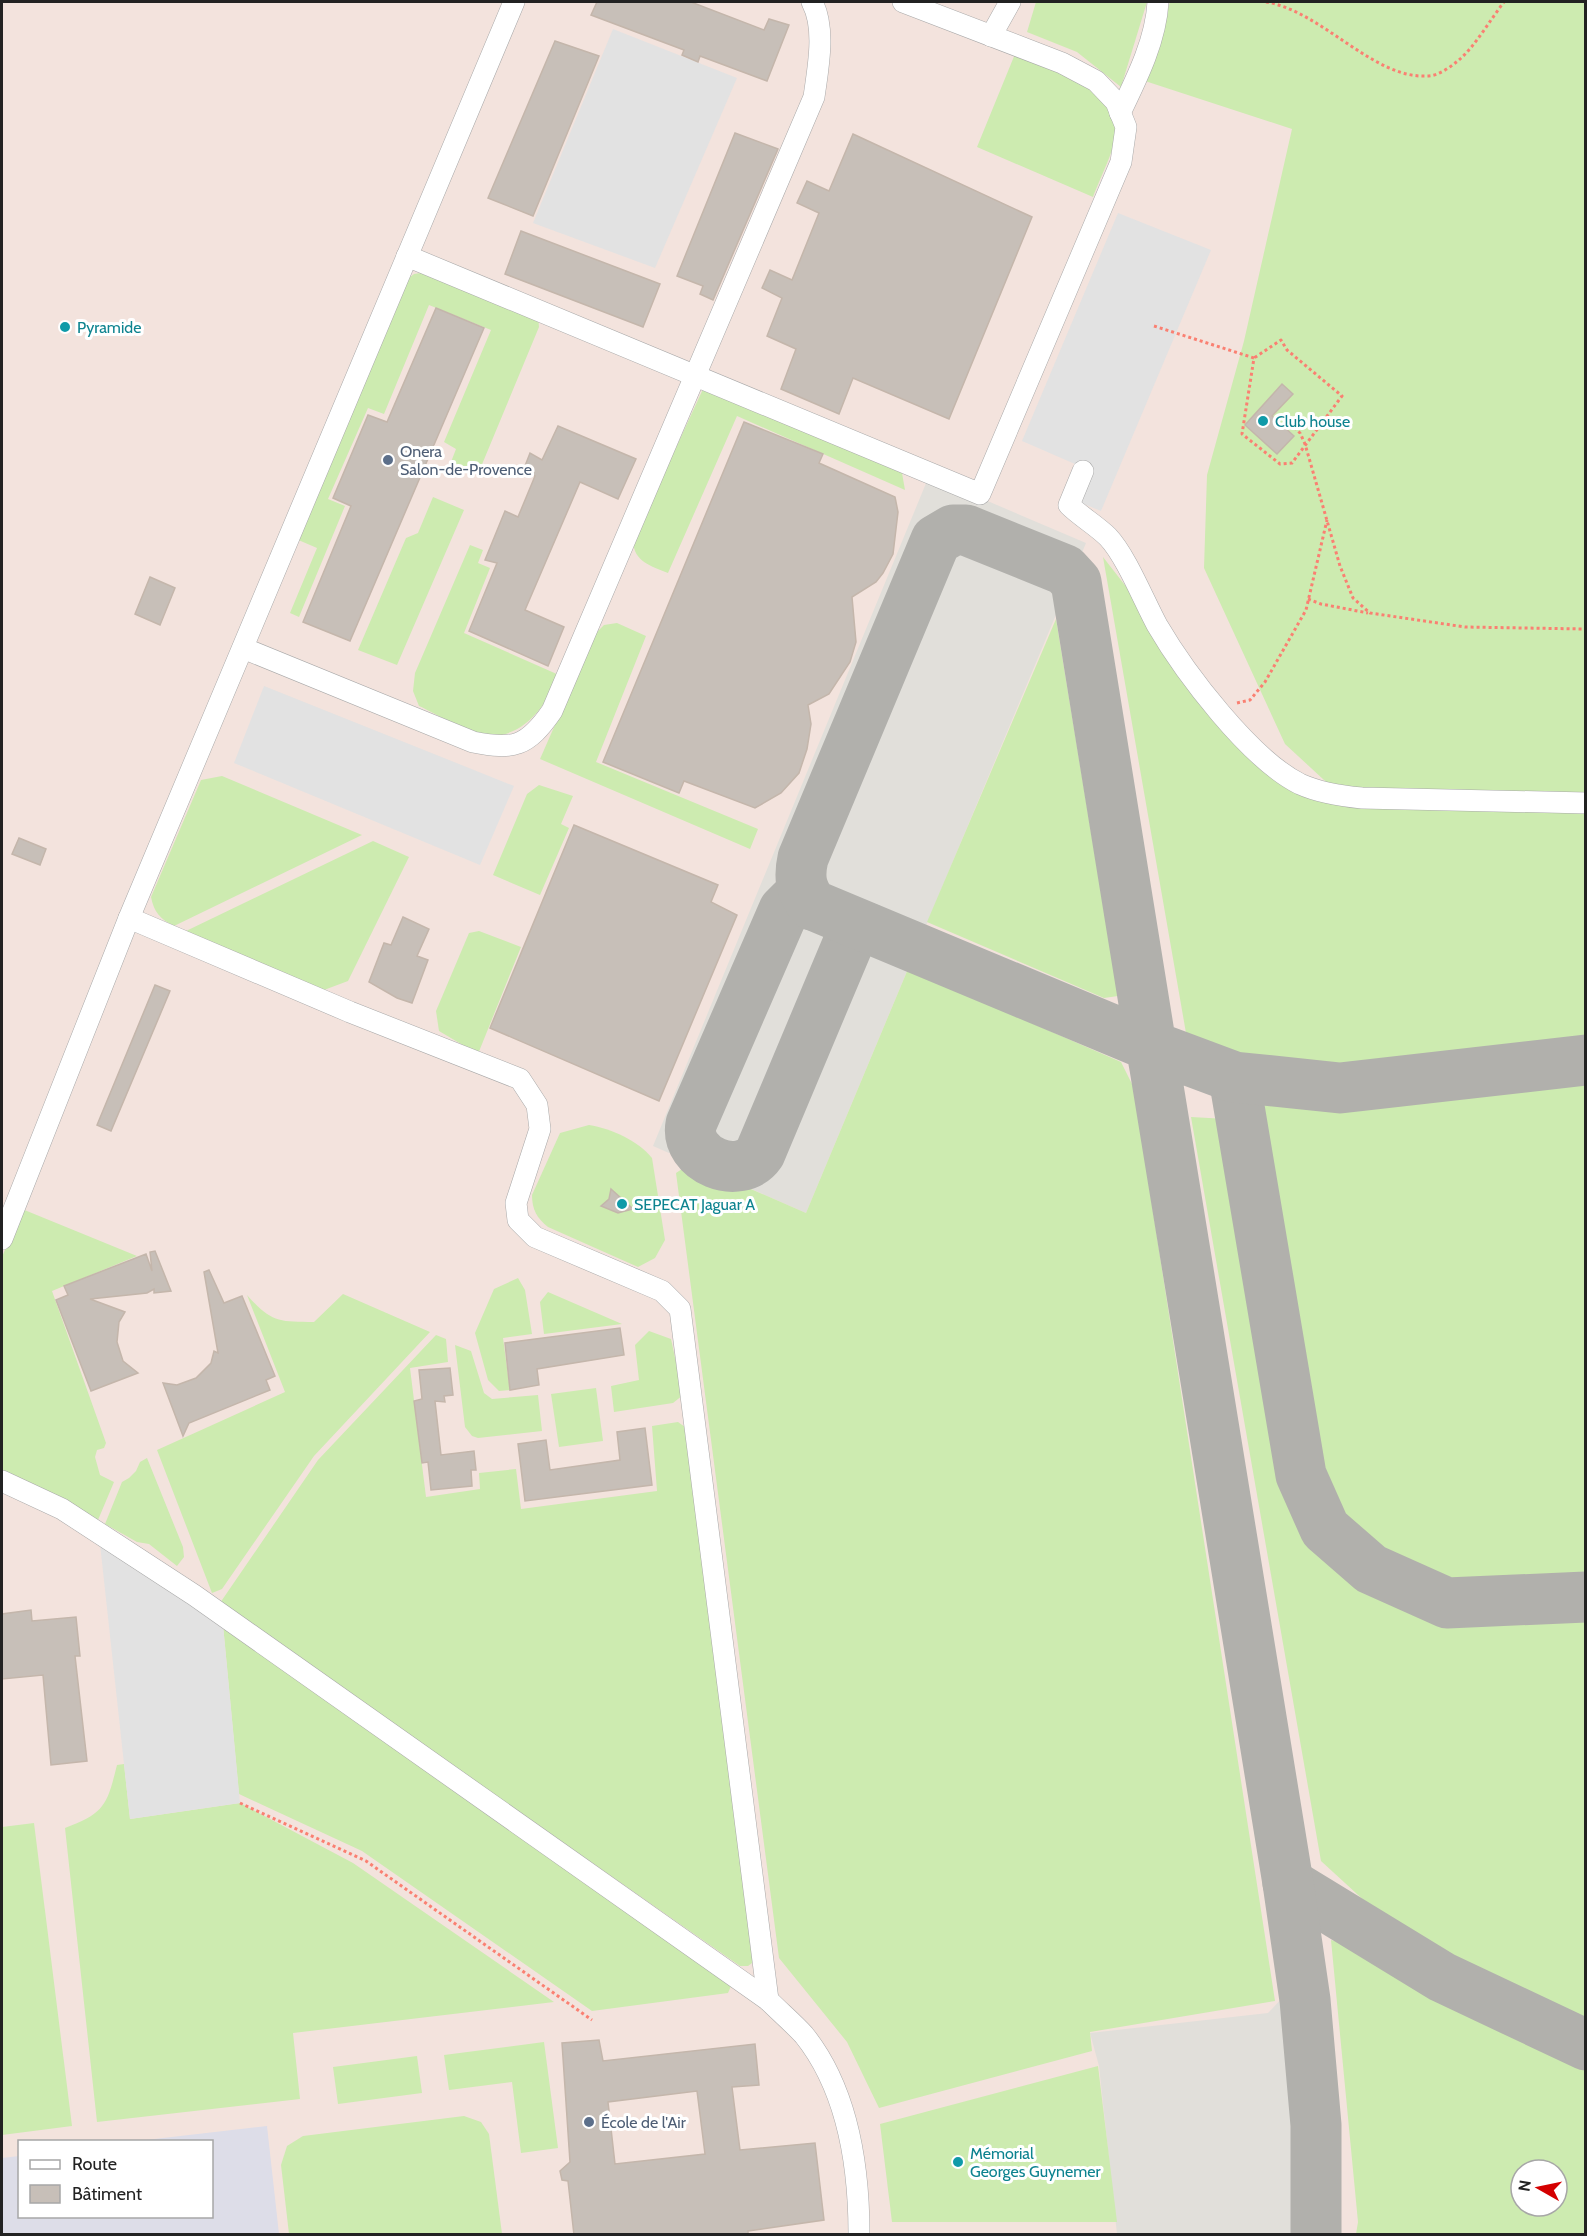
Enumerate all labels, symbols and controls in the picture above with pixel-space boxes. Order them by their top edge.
place label: Pyramide [77,318,141,337]
marker: Pyramide [58,320,72,334]
place label: Club house [1275,412,1350,431]
marker: Club house [1256,414,1270,428]
place label: Onera Salon-de-Provence [400,442,532,479]
marker: Onera Salon-de-Provence [381,453,395,467]
place label: SEPECAT Jaguar A [634,1195,755,1214]
marker: SEPECAT Jaguar A [615,1197,629,1211]
place label: École de l'Air [601,2113,687,2132]
marker: École de l'Air [582,2115,596,2129]
legend [18,2140,213,2218]
place label: Mémorial Georges Guynemer [970,2144,1101,2181]
text: Route [72,2153,117,2175]
marker: Mémorial Georges Guynemer [951,2155,965,2169]
north arrow [1509,2158,1569,2218]
text: N [1514,2179,1535,2193]
text: Bâtiment [72,2183,142,2205]

